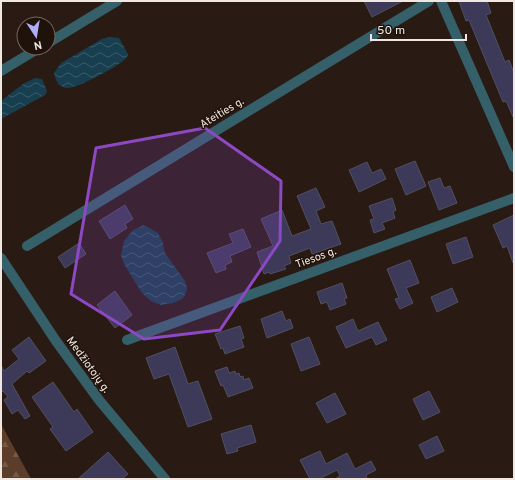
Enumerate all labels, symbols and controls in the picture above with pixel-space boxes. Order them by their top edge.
north arrow [16,16,56,56]
scale bar [371,16,466,42]
text: 50 m [377,23,405,39]
text: N [33,37,43,52]
street label: Ateities g. [197,94,247,132]
street label: Tiesos g. [294,244,338,272]
street label: Medžiotojų g. [63,334,113,396]

